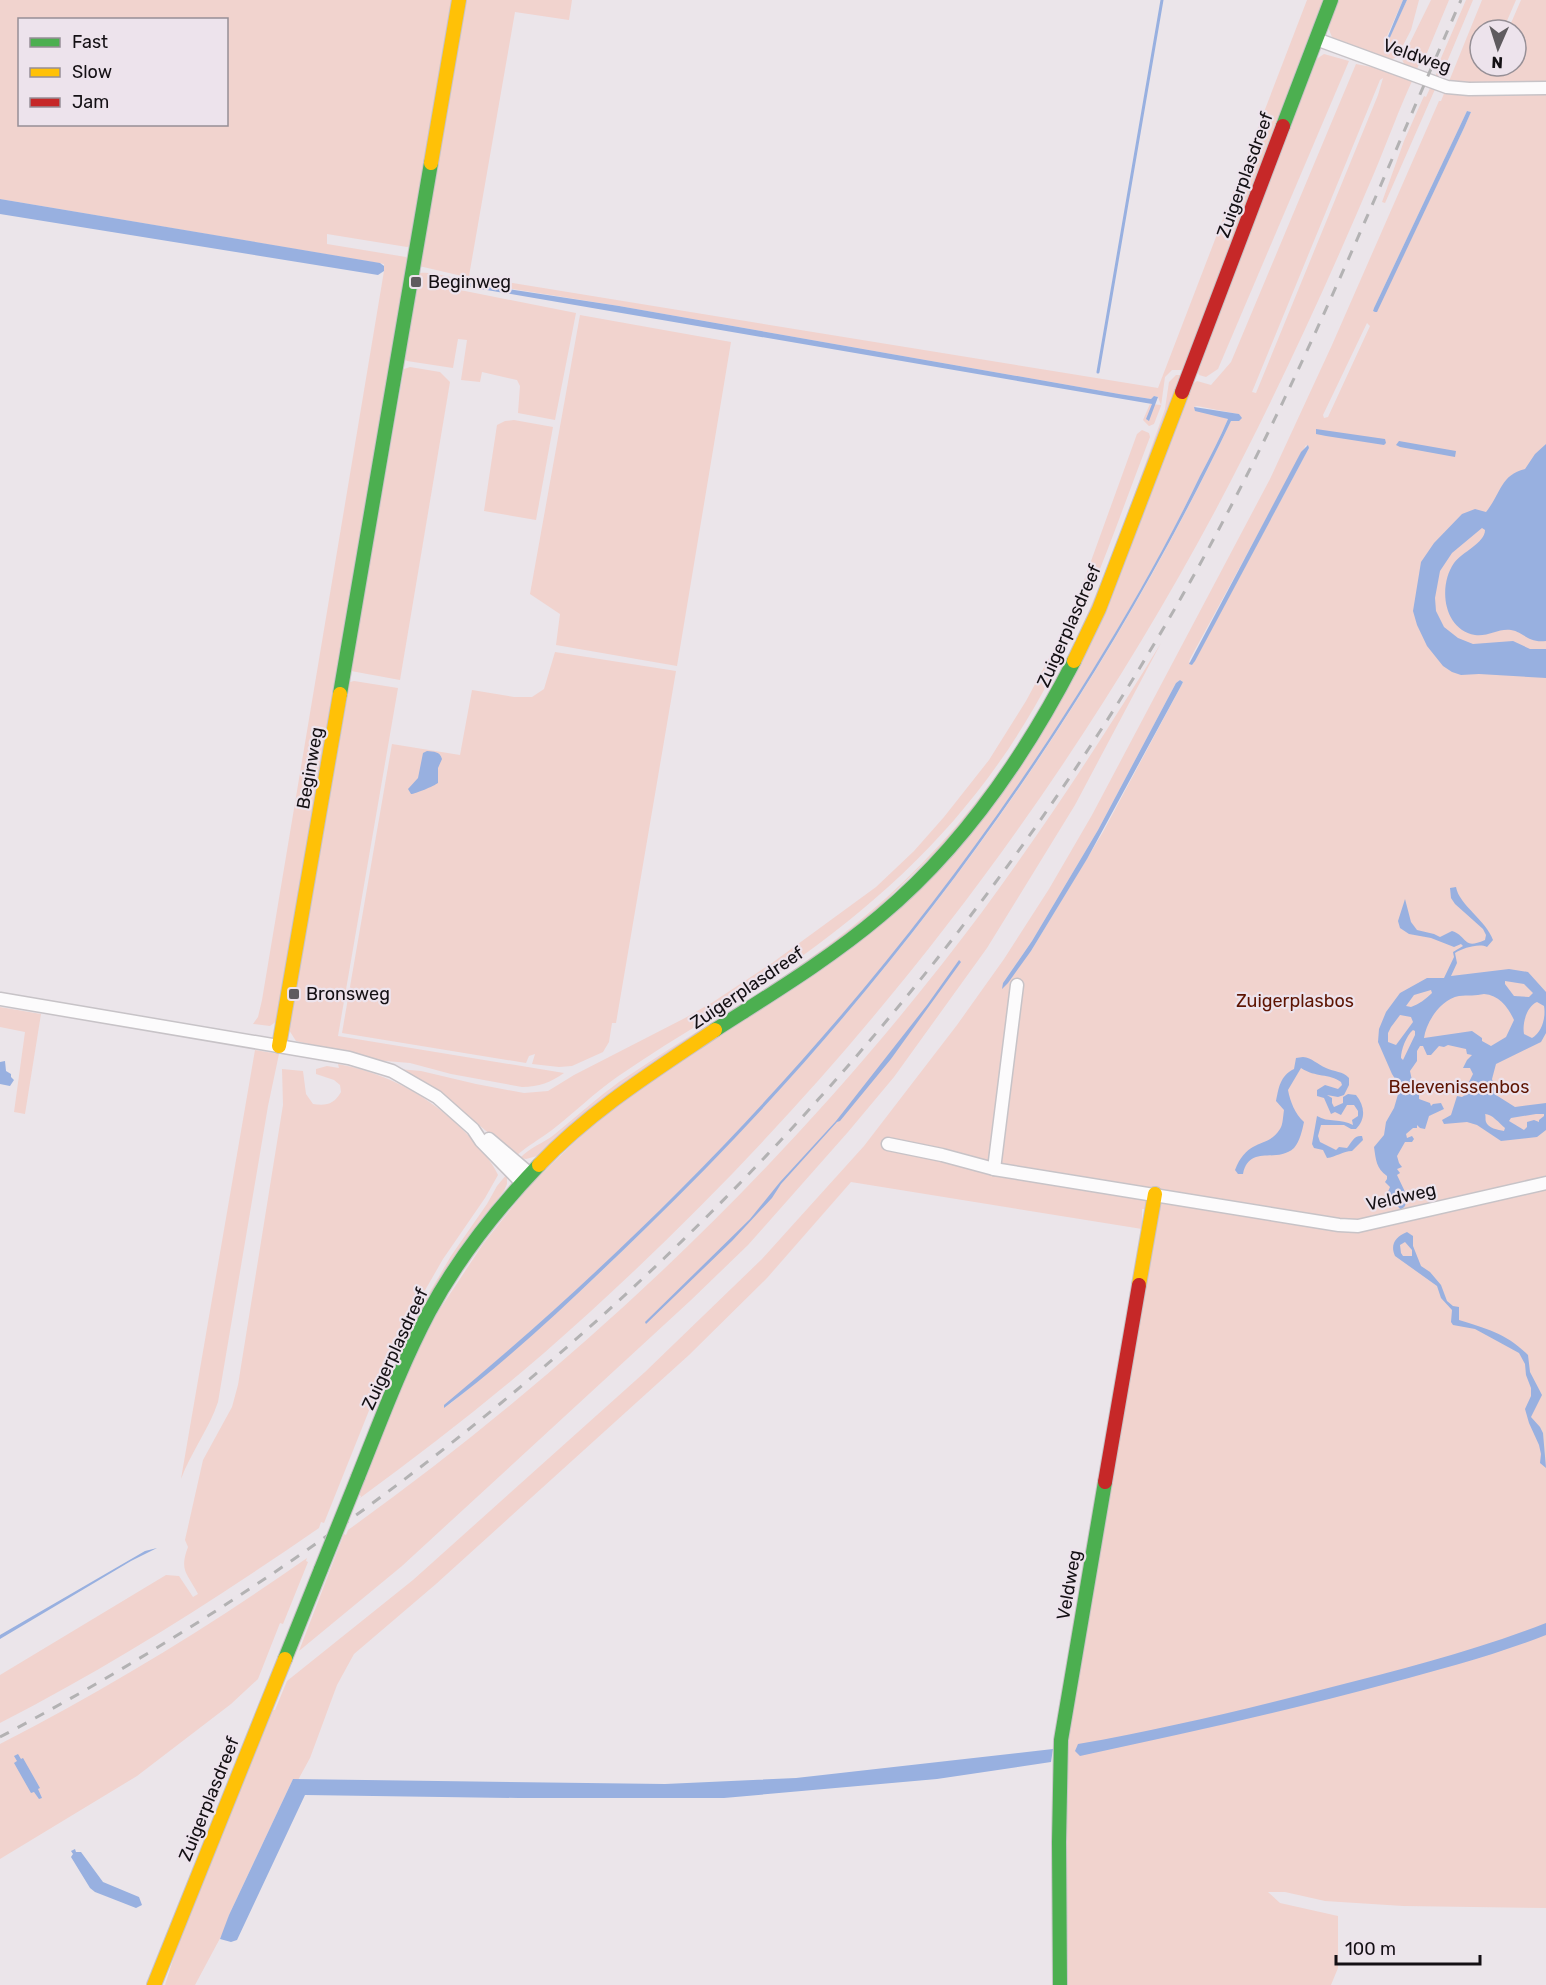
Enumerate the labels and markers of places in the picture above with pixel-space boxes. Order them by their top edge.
place label: Beginweg [428,271,511,293]
marker: Beginweg [409,275,423,289]
place label: Bronsweg [306,983,390,1005]
marker: Bronsweg [287,987,301,1001]

